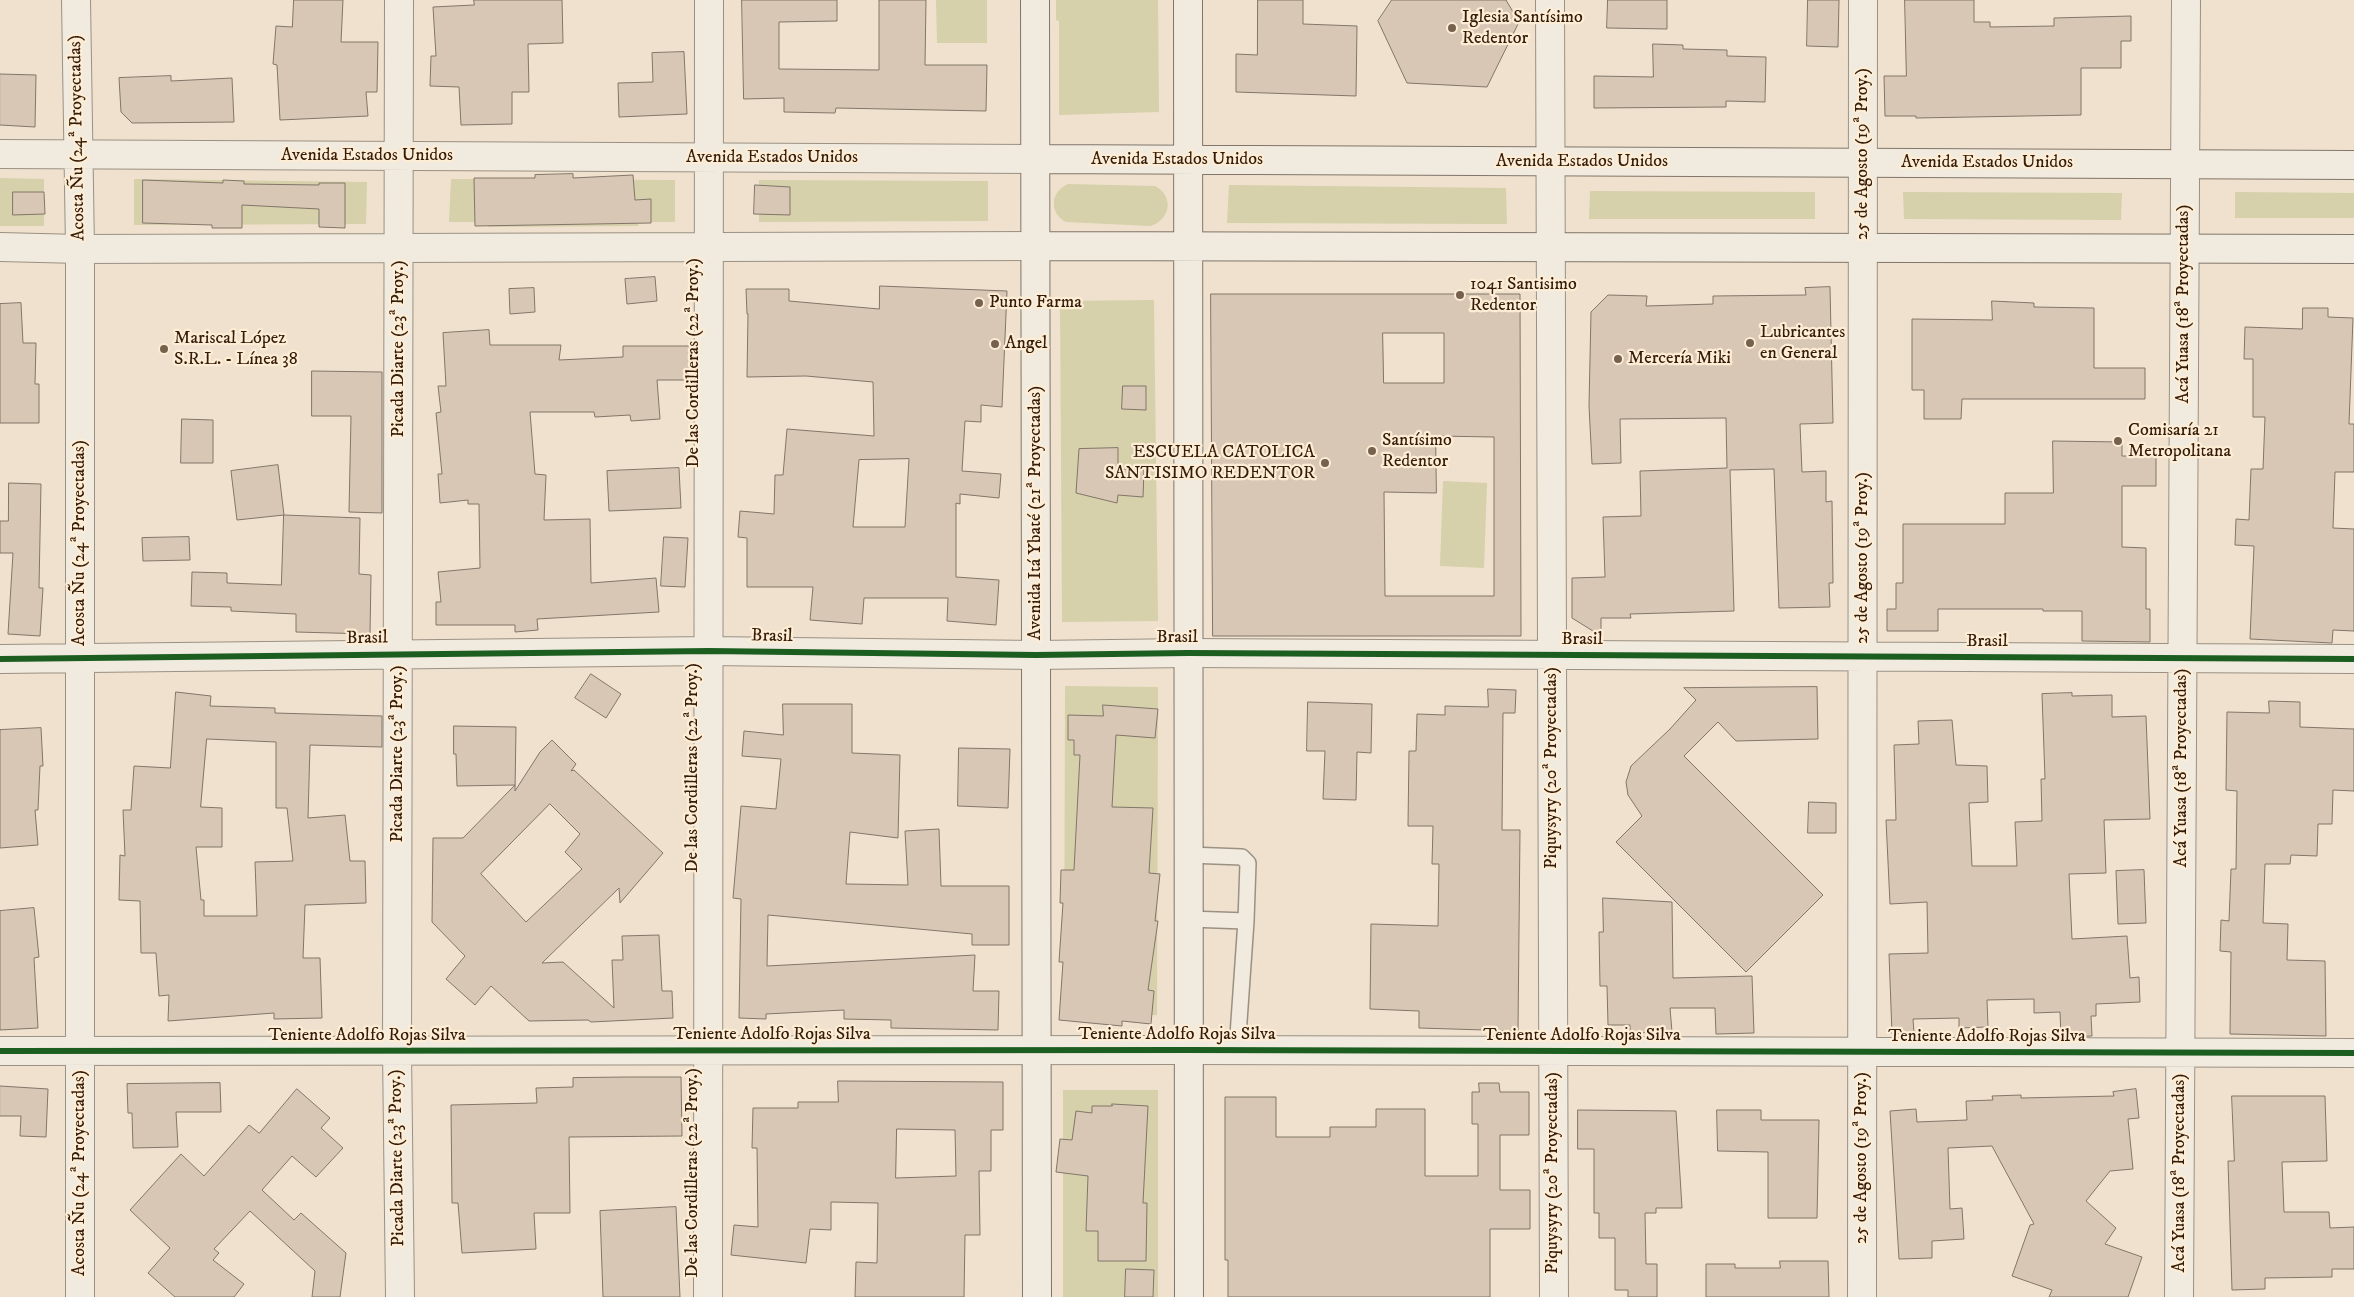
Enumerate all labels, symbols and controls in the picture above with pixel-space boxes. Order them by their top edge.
place label: Iglesia Santísimo Redentor [1462,7,1583,50]
marker: Iglesia Santísimo Redentor [1446,22,1458,34]
street label: Acosta Ñu (24ª Proyectadas) [65,35,91,241]
street label: 25 de Agosto (19ª Proy.) [1852,68,1874,240]
street label: Avenida Estados Unidos [281,145,453,167]
street label: Avenida Estados Unidos [686,147,858,169]
street label: Avenida Estados Unidos [1091,149,1263,171]
street label: Avenida Estados Unidos [1496,151,1668,173]
street label: Avenida Estados Unidos [1901,152,2073,174]
street label: Acá Yuasa (18ª Proyectadas) [2173,205,2195,403]
street label: De las Cordilleras (22ª Proy.) [683,258,705,468]
street label: Picada Diarte (23ª Proy.) [388,260,410,438]
place label: 1041 Santisimo Redentor [1470,274,1577,316]
marker: 1041 Santisimo Redentor [1454,289,1466,301]
place label: Punto Farma [989,292,1082,314]
marker: Punto Farma [973,297,985,309]
place label: Lubricantes en General [1760,322,1845,364]
place label: Mariscal López S.R.L. - Línea 38 [174,328,298,370]
place label: Angel [1005,333,1047,355]
marker: Lubricantes en General [1744,337,1756,349]
marker: Angel [989,338,1001,350]
marker: Mariscal López S.R.L. - Línea 38 [158,343,170,355]
place label: Mercería Miki [1628,348,1731,370]
marker: Mercería Miki [1612,353,1624,365]
street label: Avenida Itá Ybaté (21ª Proyectadas) [1025,386,1047,640]
place label: Comisaría 21 Metropolitana [2128,420,2231,462]
place label: Santísimo Redentor [1382,430,1452,472]
marker: Comisaría 21 Metropolitana [2112,435,2124,447]
street label: Acosta Ñu (24ª Proyectadas) [69,440,91,646]
place label: ESCUELA CATOLICA SANTISIMO REDENTOR [1105,442,1315,484]
marker: Santísimo Redentor [1366,445,1378,457]
marker: ESCUELA CATOLICA SANTISIMO REDENTOR [1319,457,1331,469]
street label: 25 de Agosto (19ª Proy.) [1852,472,1874,644]
street label: Brasil [751,626,793,648]
street label: Brasil [1156,627,1198,649]
street label: Brasil [346,628,388,650]
street label: Brasil [1561,629,1603,651]
street label: Brasil [1966,631,2008,653]
street label: De las Cordilleras (22ª Proy.) [682,663,704,873]
street label: Picada Diarte (23ª Proy.) [387,665,409,843]
street label: Piquysyry (20ª Proyectadas) [1541,667,1563,869]
street label: Acá Yuasa (18ª Proyectadas) [2171,669,2193,867]
street label: Teniente Adolfo Rojas Silva [673,1024,871,1046]
street label: Teniente Adolfo Rojas Silva [1078,1024,1276,1046]
street label: Teniente Adolfo Rojas Silva [268,1025,466,1047]
street label: Teniente Adolfo Rojas Silva [1483,1025,1681,1047]
street label: Teniente Adolfo Rojas Silva [1888,1026,2086,1048]
street label: De las Cordilleras (22ª Proy.) [682,1068,704,1278]
street label: Picada Diarte (23ª Proy.) [386,1069,410,1247]
street label: Acosta Ñu (24ª Proyectadas) [69,1070,91,1276]
street label: Piquysyry (20ª Proyectadas) [1542,1072,1564,1274]
street label: 25 de Agosto (19ª Proy.) [1851,1072,1873,1244]
street label: Acá Yuasa (18ª Proyectadas) [2169,1074,2191,1272]

